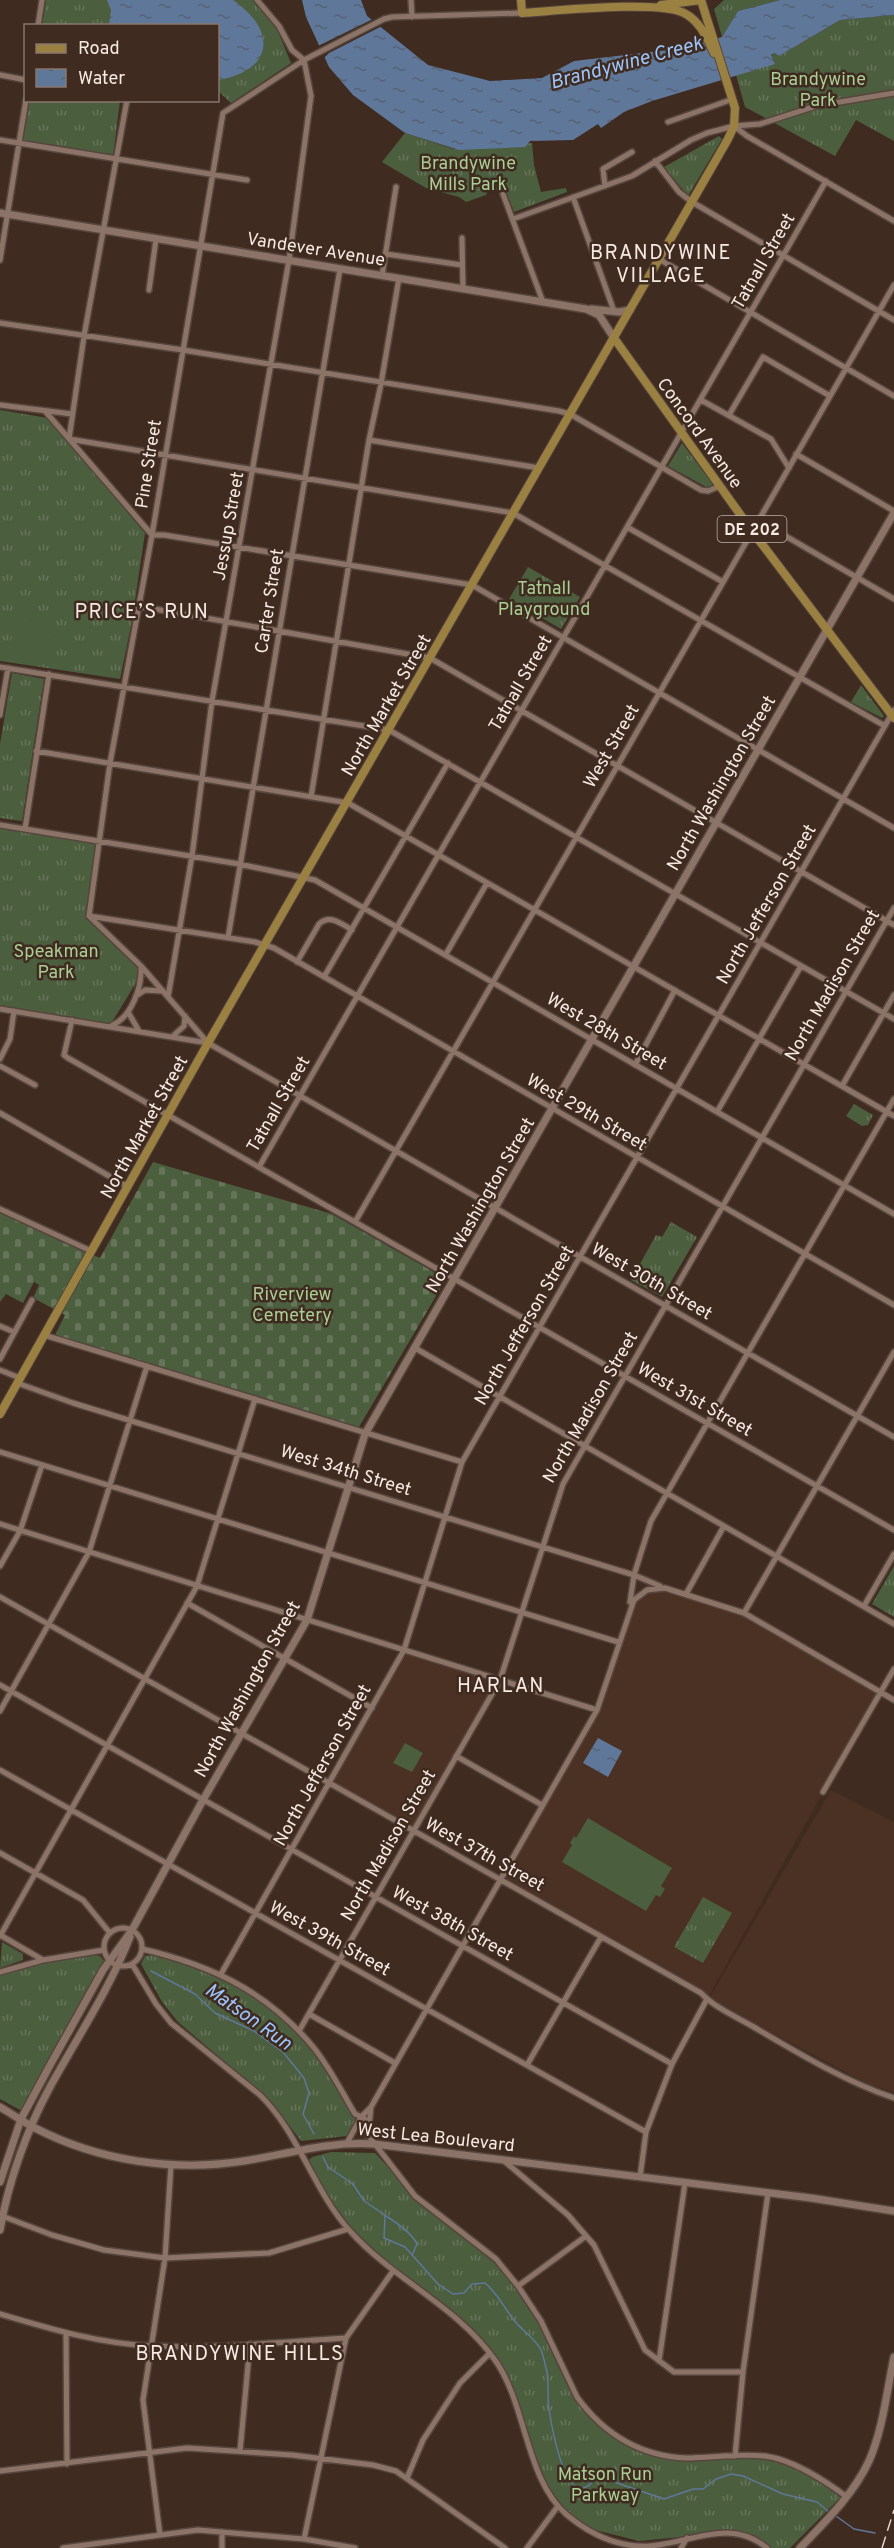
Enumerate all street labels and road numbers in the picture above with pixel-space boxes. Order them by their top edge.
street label: Tatnall Street [727,209,801,314]
street label: Vandever Avenue [245,228,387,273]
street label: Concord Avenue [651,374,747,494]
street label: Pine Street [131,418,168,510]
street label: Jessup Street [209,470,250,583]
road number: DE 202 [718,516,786,542]
street label: Carter Street [251,547,290,655]
street label: North Market Street [337,631,437,781]
street label: Tatnall Street [484,631,558,736]
street label: North Washington Street [663,692,782,876]
street label: West Street [579,701,646,793]
street label: North Jefferson Street [712,821,823,989]
street label: North Madison Street [781,906,886,1066]
street label: West 28th Street [542,988,671,1076]
street label: North Market Street [96,1052,194,1203]
street label: Tatnall Street [242,1052,316,1157]
street label: West 29th Street [522,1069,651,1157]
street label: North Washington Street [422,1114,541,1298]
street label: West 30th Street [587,1238,716,1326]
street label: North Jefferson Street [470,1242,581,1410]
street label: North Madison Street [539,1328,644,1488]
street label: West 31st Street [632,1358,756,1443]
street label: West 34th Street [277,1441,414,1502]
street label: North Washington Street [190,1597,307,1782]
street label: North Jefferson Street [269,1681,377,1851]
street label: North Madison Street [337,1766,442,1926]
street label: West 37th Street [420,1813,548,1898]
street label: West 38th Street [387,1881,517,1967]
street label: West 39th Street [265,1896,394,1982]
street label: West Lea Boulevard [356,2119,516,2158]

